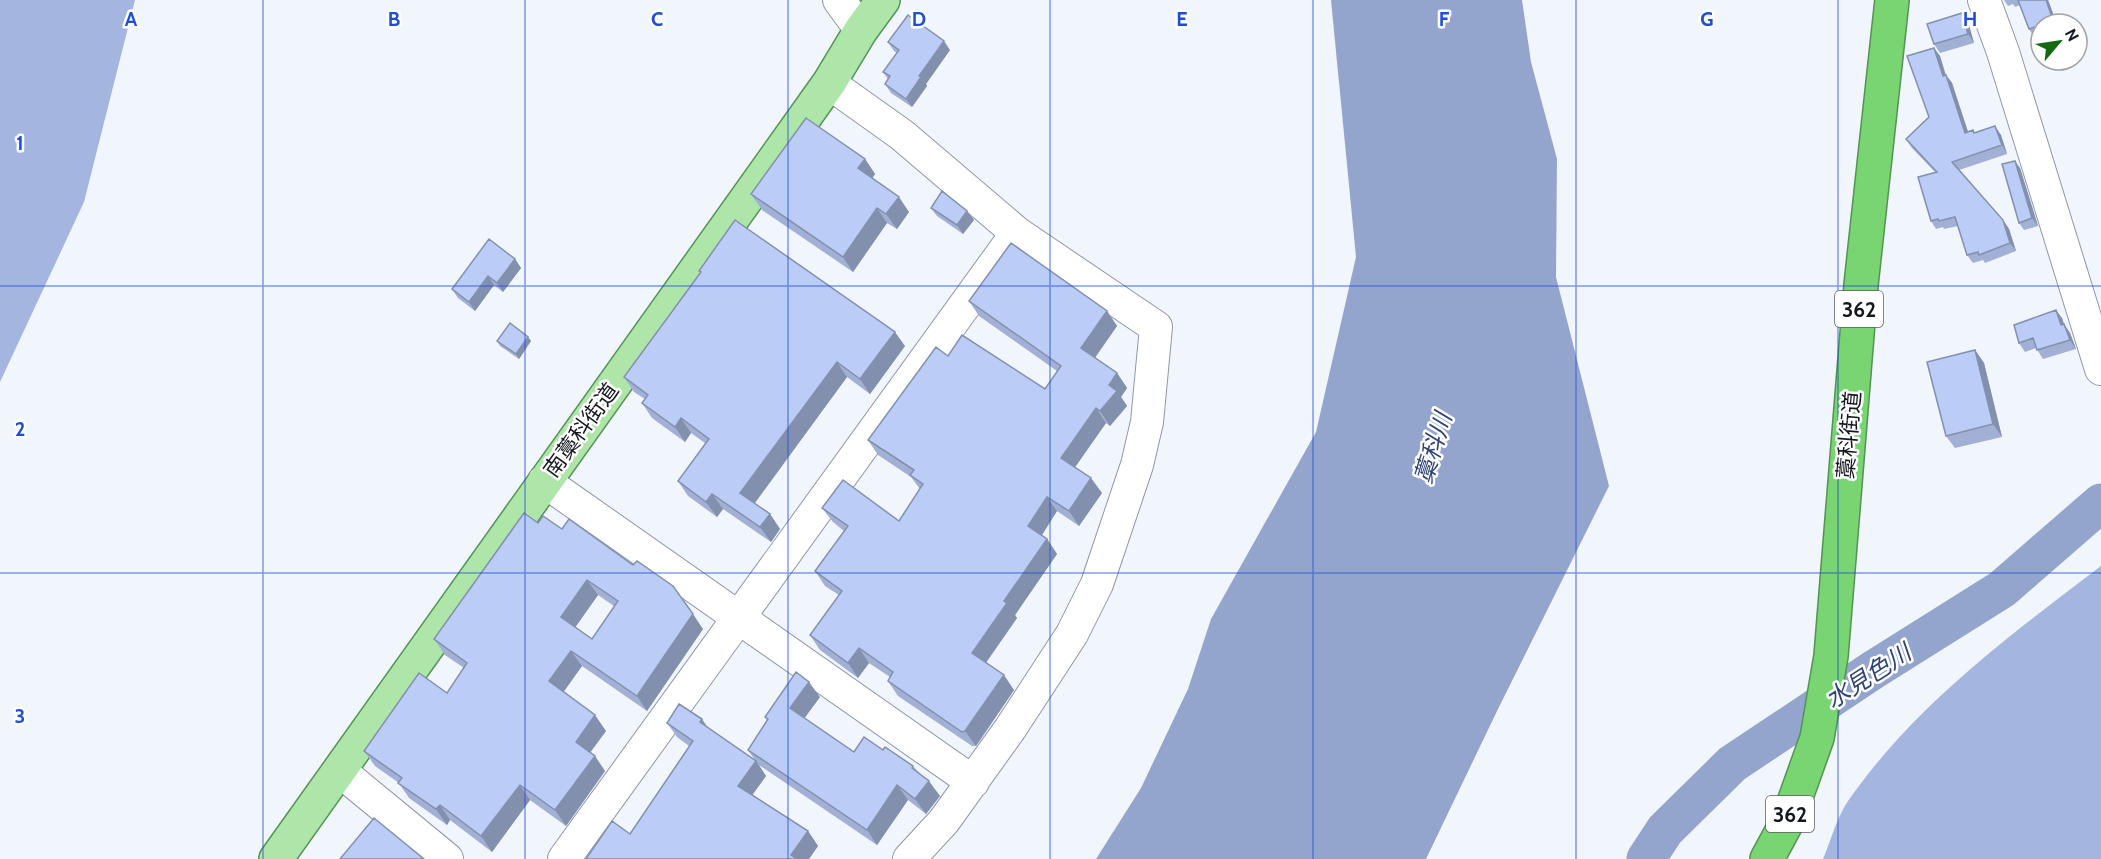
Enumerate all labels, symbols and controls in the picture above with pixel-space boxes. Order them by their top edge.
text: A [125,7,138,31]
text: B [388,7,400,31]
text: C [651,7,663,31]
text: D [912,7,926,31]
text: E [1176,7,1188,31]
text: F [1439,7,1450,31]
text: G [1700,7,1714,31]
text: H [1963,7,1977,31]
north arrow [2029,12,2089,72]
text: N [2061,25,2083,45]
text: 1 [16,131,24,155]
road number: 362 [1835,291,1883,327]
street label: 南藁科街道 [538,378,624,482]
street label: 藁科街道 [1832,390,1866,480]
water label: 藁科川 [1409,406,1458,487]
text: 2 [15,417,25,441]
water label: 水見色川 [1820,636,1919,714]
text: 3 [15,704,25,728]
road number: 362 [1766,796,1814,832]

